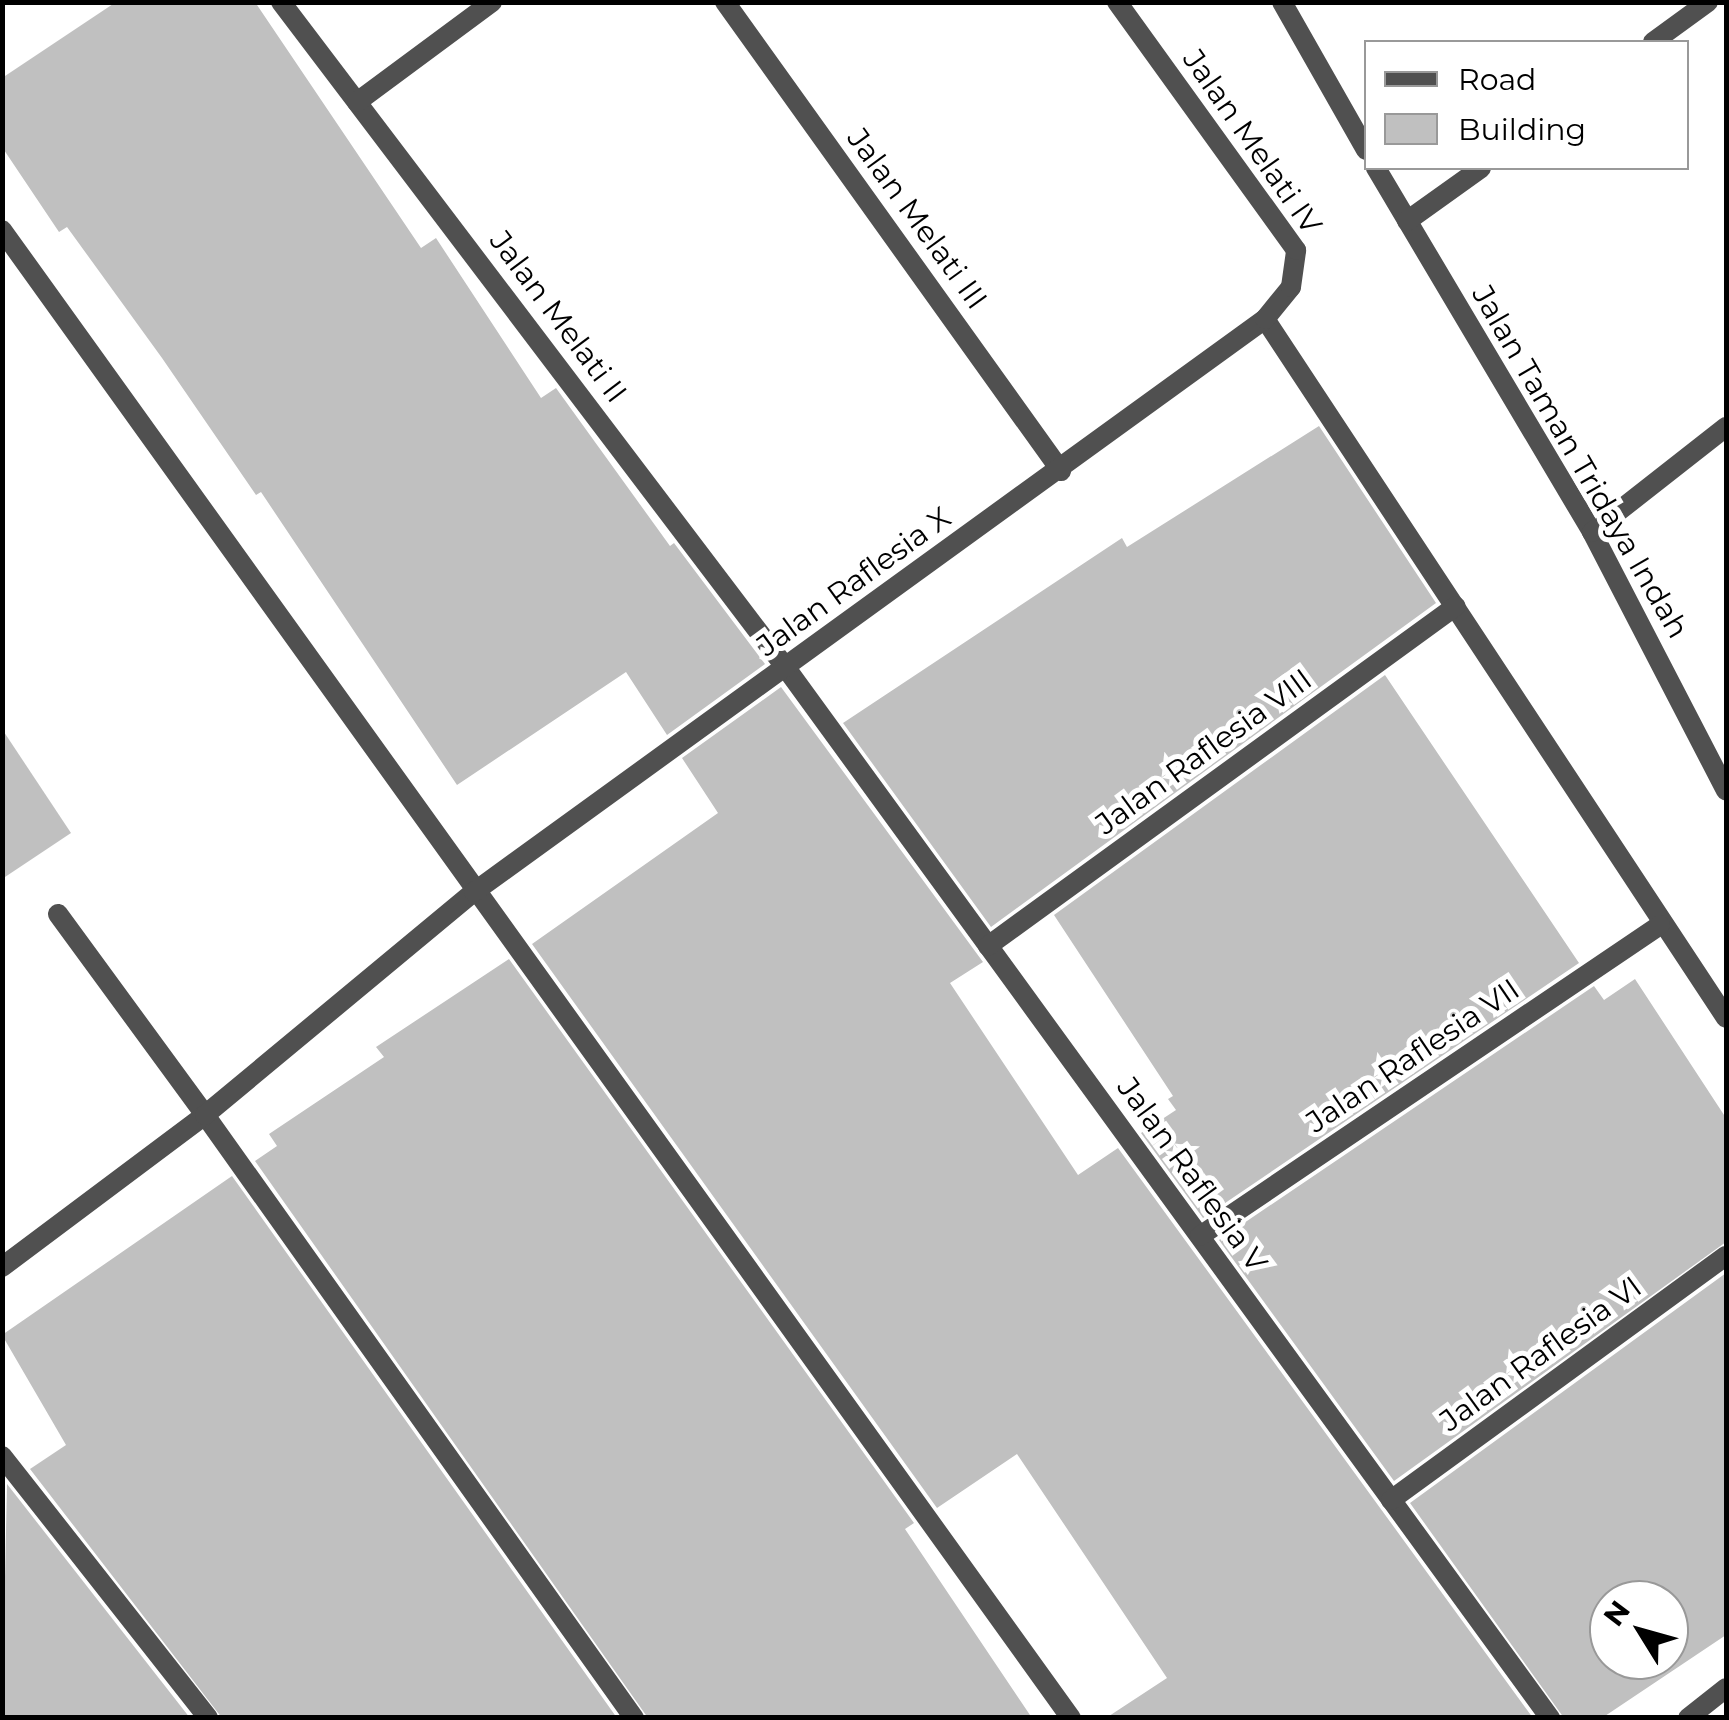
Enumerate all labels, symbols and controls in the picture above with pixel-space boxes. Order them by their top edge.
legend [1364,40,1689,170]
street label: Jalan Melati IV [1175,43,1329,241]
text: Road [1458,61,1536,98]
text: Building [1458,111,1586,148]
street label: Jalan Melati III [839,122,995,316]
street label: Jalan Melati II [482,224,634,410]
street label: Jalan Taman Tridaya Indah [1464,279,1696,645]
street label: Jalan Raflesia X [750,500,958,664]
street label: Jalan Raflesia VIII [1089,662,1319,842]
street label: Jalan Raflesia VII [1300,971,1526,1141]
street label: Jalan Raflesia V [1109,1071,1275,1279]
street label: Jalan Raflesia VI [1433,1269,1649,1439]
north arrow [1589,1580,1689,1680]
text: N [1596,1594,1637,1632]

